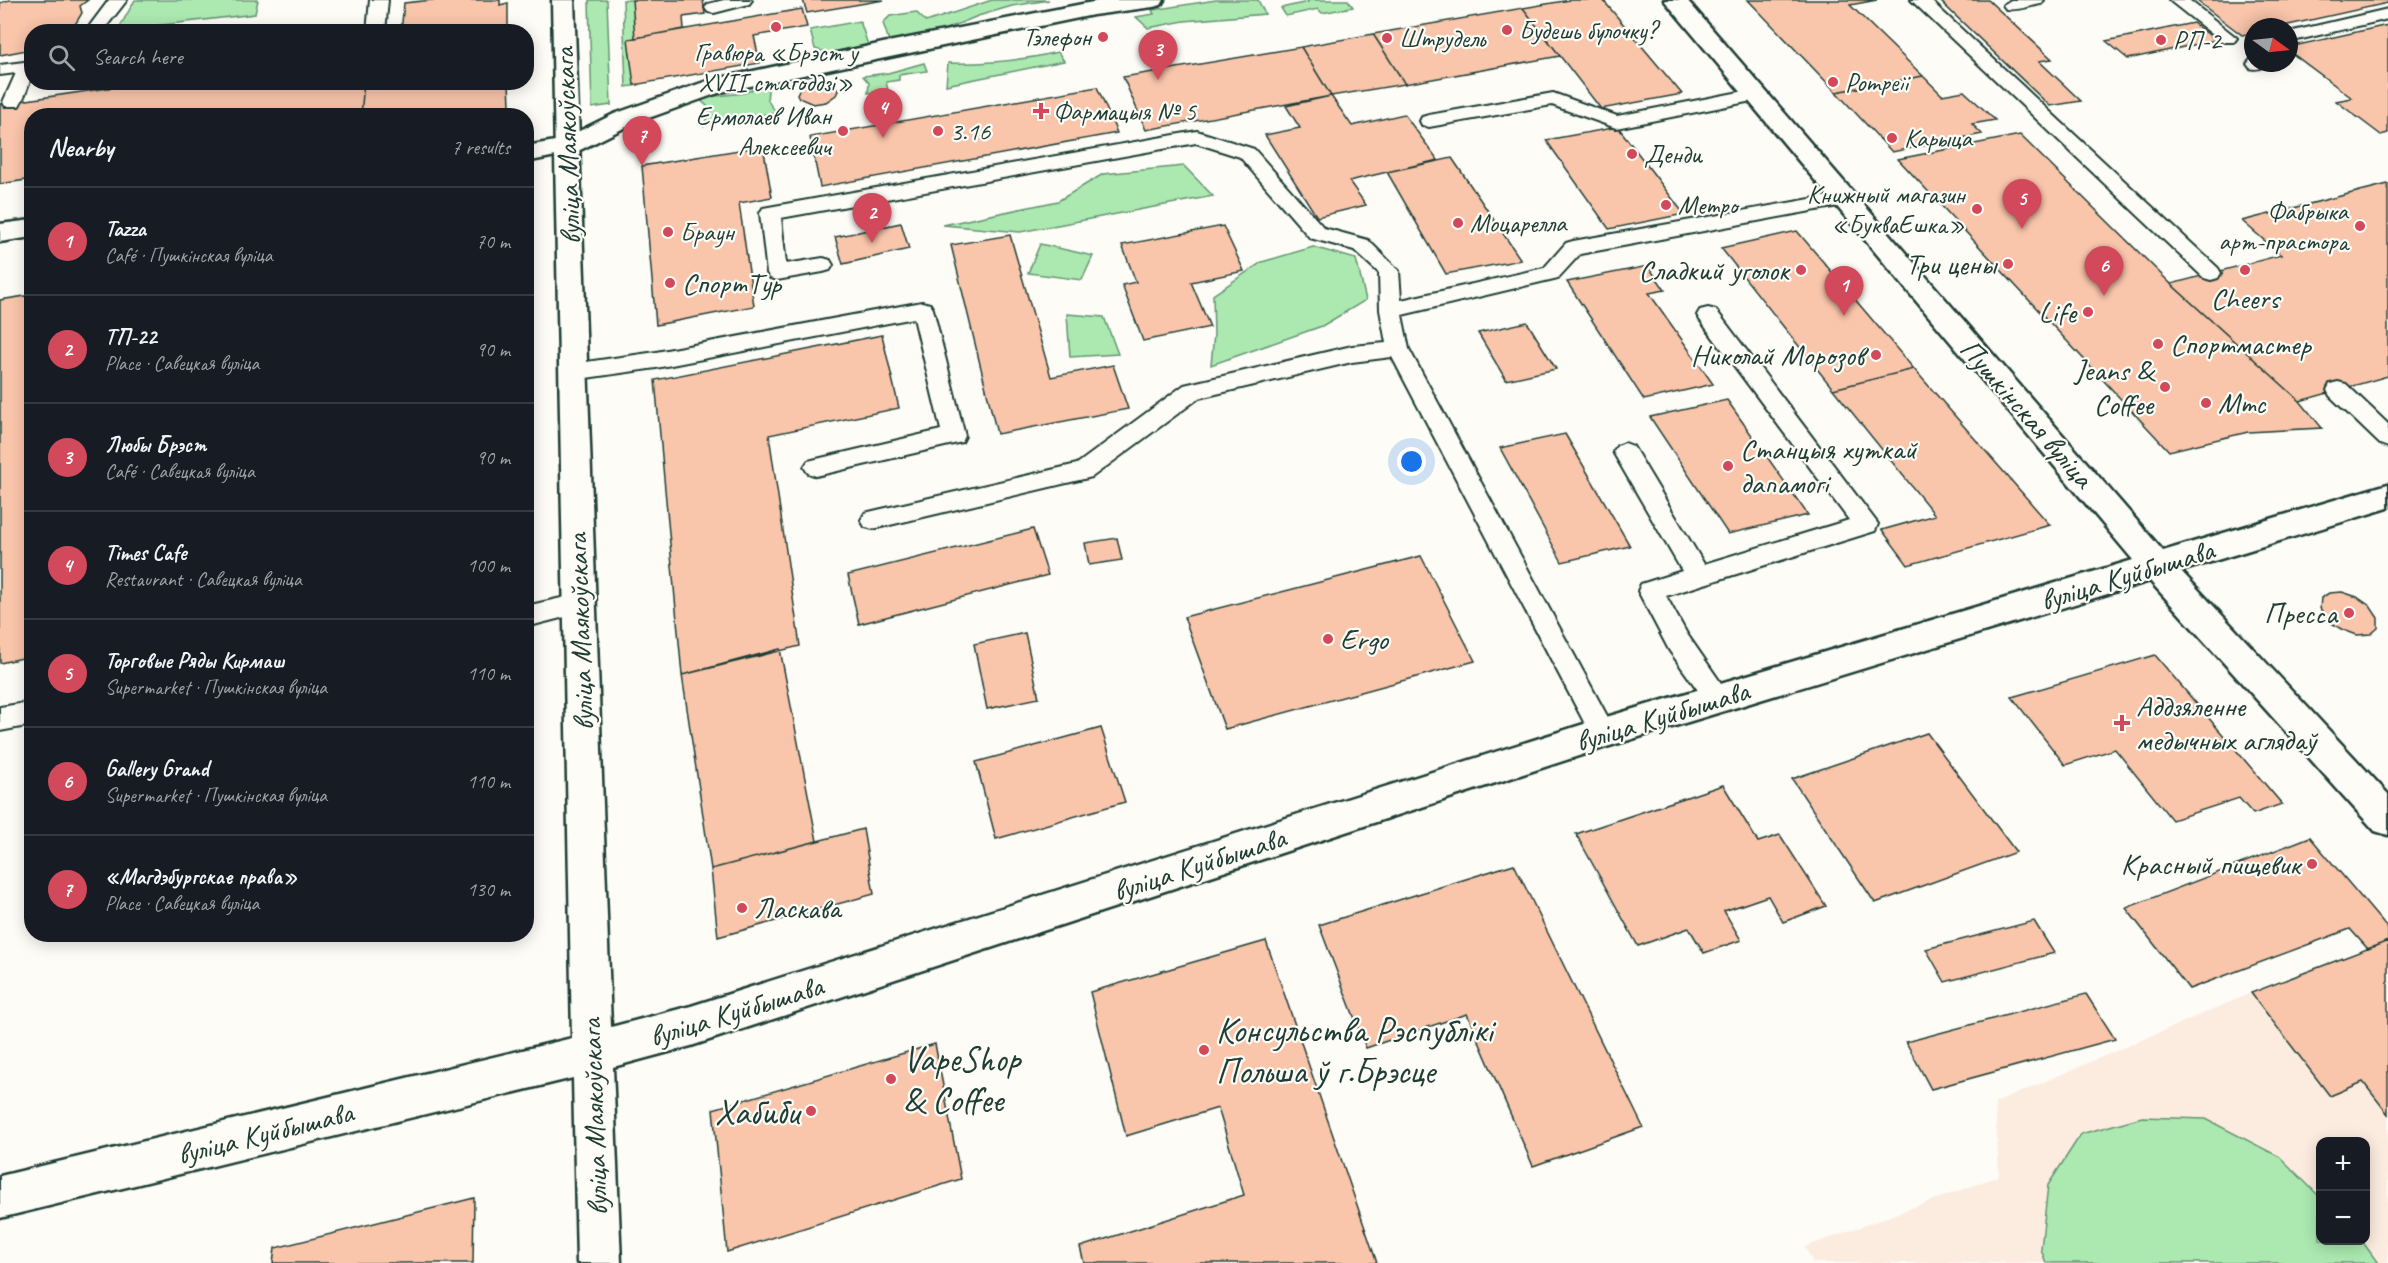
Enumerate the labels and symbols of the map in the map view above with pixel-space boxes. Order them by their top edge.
place label: Будешь булочку? [1519,14,1661,47]
north arrow [2244,18,2298,72]
marker: Гравюра «Брэст у XVII стагоддзі» [769,20,783,34]
place label: Тэлефон [1023,21,1093,54]
place label: Штрудель [1399,22,1487,55]
marker: Будешь булочку? [1500,23,1514,37]
place label: РП-2 [2173,24,2223,57]
marker: Тэлефон [1096,30,1110,44]
pin: 3 [1138,31,1178,80]
marker: Штрудель [1380,31,1394,45]
marker: РП-2 [2154,33,2168,47]
place label: Гравюра «Брэст у XVII стагоддзі» [694,36,860,99]
street label: вуліца Маякоўскага [545,45,589,245]
place label: Pompeii [1845,66,1911,99]
marker: Pompeii [1826,75,1840,89]
pin: 4 [864,88,902,138]
place label: Фармацыя № 5 [1053,95,1197,128]
place label: Ермолаев Иван Алексеевич [696,100,833,163]
marker: Фармацыя № 5 [1034,104,1048,118]
place label: 3.16 [950,115,992,148]
pin: 7 [622,116,662,166]
place label: Карыца [1904,122,1974,155]
marker: Ермолаев Иван Алексеевич [836,124,850,138]
marker: 3.16 [931,124,945,138]
marker: Карыца [1885,131,1899,145]
place label: Денди [1644,138,1703,171]
marker: Денди [1625,147,1639,161]
place label: Книжный магазин «БукваЕшка» [1807,178,1966,241]
pin: 5 [2002,180,2042,229]
place label: Метро [1678,189,1740,222]
pin: 2 [852,194,892,243]
place label: Фабрыка арт-прастора [2218,195,2350,258]
marker: Метро [1659,198,1673,212]
marker: Книжный магазин «БукваЕшка» [1970,202,1984,216]
place label: Моцарелла [1470,207,1568,240]
place label: Браун [680,216,735,249]
marker: Моцарелла [1451,216,1465,230]
marker: Фабрыка арт-прастора [2353,219,2367,233]
marker: Браун [661,225,675,239]
place label: Три цены [1906,245,1998,283]
pin: 6 [2084,246,2124,296]
place label: Сладкий уголок [1638,251,1791,289]
marker: Три цены [2001,257,2015,271]
marker: Сладкий уголок [1794,263,1808,277]
marker: Cheers [2238,263,2252,277]
place label: СпортТур [682,264,783,302]
pin: 1 [1824,266,1864,316]
marker: СпортТур [663,276,677,290]
place label: Cheers [2211,279,2282,317]
place label: Life [2039,293,2078,331]
marker: Life [2081,305,2095,319]
place label: Спортмастер [2170,325,2313,363]
street label: Пушкінская вуліца [1952,331,2103,497]
place label: Николай Морозов [1691,336,1870,374]
marker: Спортмастер [2151,337,2165,351]
marker: Николай Морозов [1869,348,1883,362]
place label: Jeans & Coffee [2072,351,2156,423]
marker: Jeans & Coffee [2158,380,2172,394]
place label: Мтс [2218,384,2267,422]
marker: Мтс [2199,396,2213,410]
place label: Станцыя хуткай дапамогі [1740,430,1918,502]
your location [1397,447,1426,476]
marker: Станцыя хуткай дапамогі [1721,459,1735,473]
street label: вуліца Куйбышава [2036,530,2220,619]
street label: вуліца Маякоўскага [558,531,602,731]
place label: Пресса [2264,594,2339,632]
marker: Пресса [2342,606,2356,620]
place label: Ergo [1340,620,1389,658]
marker: Ergo [1321,632,1335,646]
street label: вуліца Куйбышава [1571,671,1755,760]
place label: Аддзяленне медычных аглядаў [2136,687,2318,759]
marker: Аддзяленне медычных аглядаў [2113,714,2131,732]
street label: вуліца Куйбышава [1108,818,1292,910]
place label: Красный пищевик [2121,845,2303,883]
marker: Красный пищевик [2305,857,2319,871]
place label: Ласкава [754,889,843,927]
marker: Ласкава [735,901,749,915]
street label: вуліца Куйбышава [645,966,829,1055]
place label: Консульства Рэспублікі Польша ў г.Брэсце [1216,1007,1497,1094]
street label: вуліца Маякоўскага [572,1016,616,1216]
place label: VapeShop & Coffee [903,1036,1022,1123]
marker: Консульства Рэспублікі Польша ў г.Брэсце [1197,1043,1211,1057]
marker: VapeShop & Coffee [884,1072,898,1086]
place label: Хабиби [715,1089,802,1135]
street label: вуліца Куйбышава [173,1092,359,1173]
marker: Хабиби [804,1104,818,1118]

